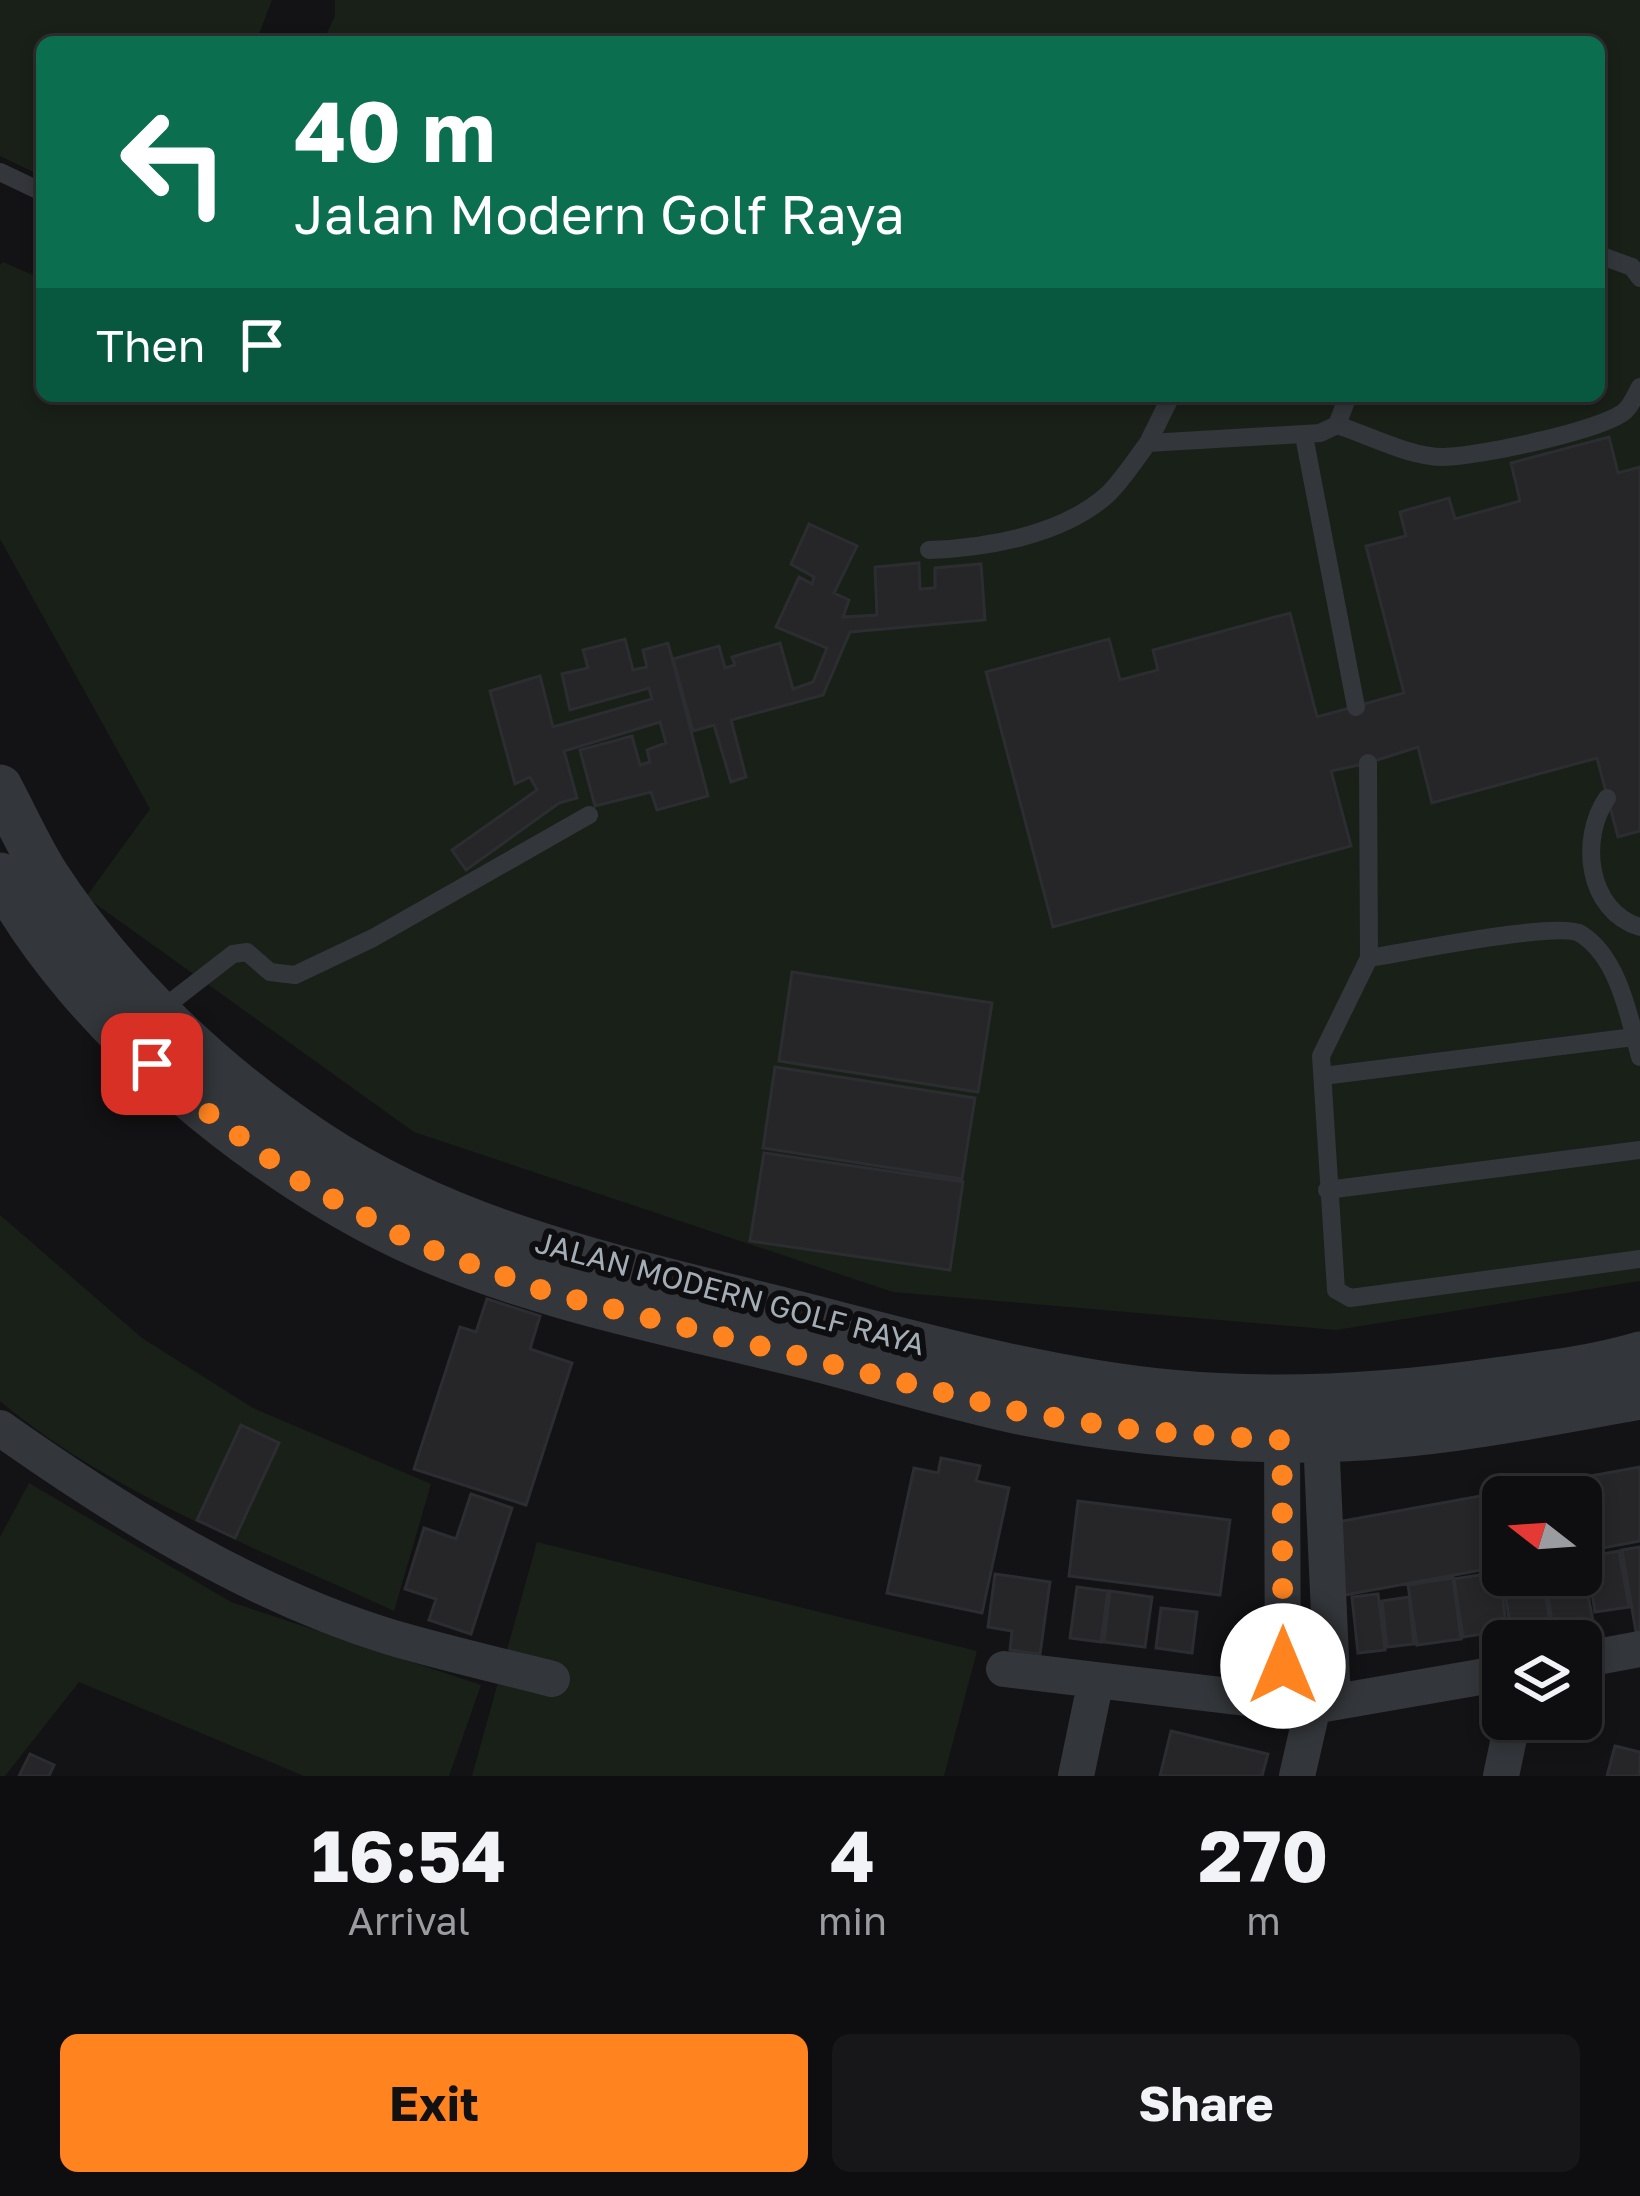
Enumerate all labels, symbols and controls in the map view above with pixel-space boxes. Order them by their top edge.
text: 40 m [294,80,496,180]
icon: left [96,84,252,240]
text: Jalan Modern Golf Raya [294,181,905,246]
icon: arrive [229,312,295,378]
text: Then [96,318,205,372]
pin [101,1013,203,1115]
icon: arrive [119,1031,185,1097]
street label: JALAN MODERN GOLF RAYA [532,1224,929,1362]
north arrow [1482,1476,1602,1596]
map controls [1482,1476,1602,1740]
position arrow [1220,1603,1346,1729]
button: layers [1482,1620,1602,1740]
text: 16:54 [312,1811,506,1898]
text: 4 [830,1811,875,1898]
text: 270 [1198,1811,1328,1898]
text: Arrival [348,1897,470,1944]
text: min [818,1897,887,1944]
text: m [1246,1897,1281,1944]
button: Exit [60,2034,808,2172]
button: Share [832,2034,1580,2172]

